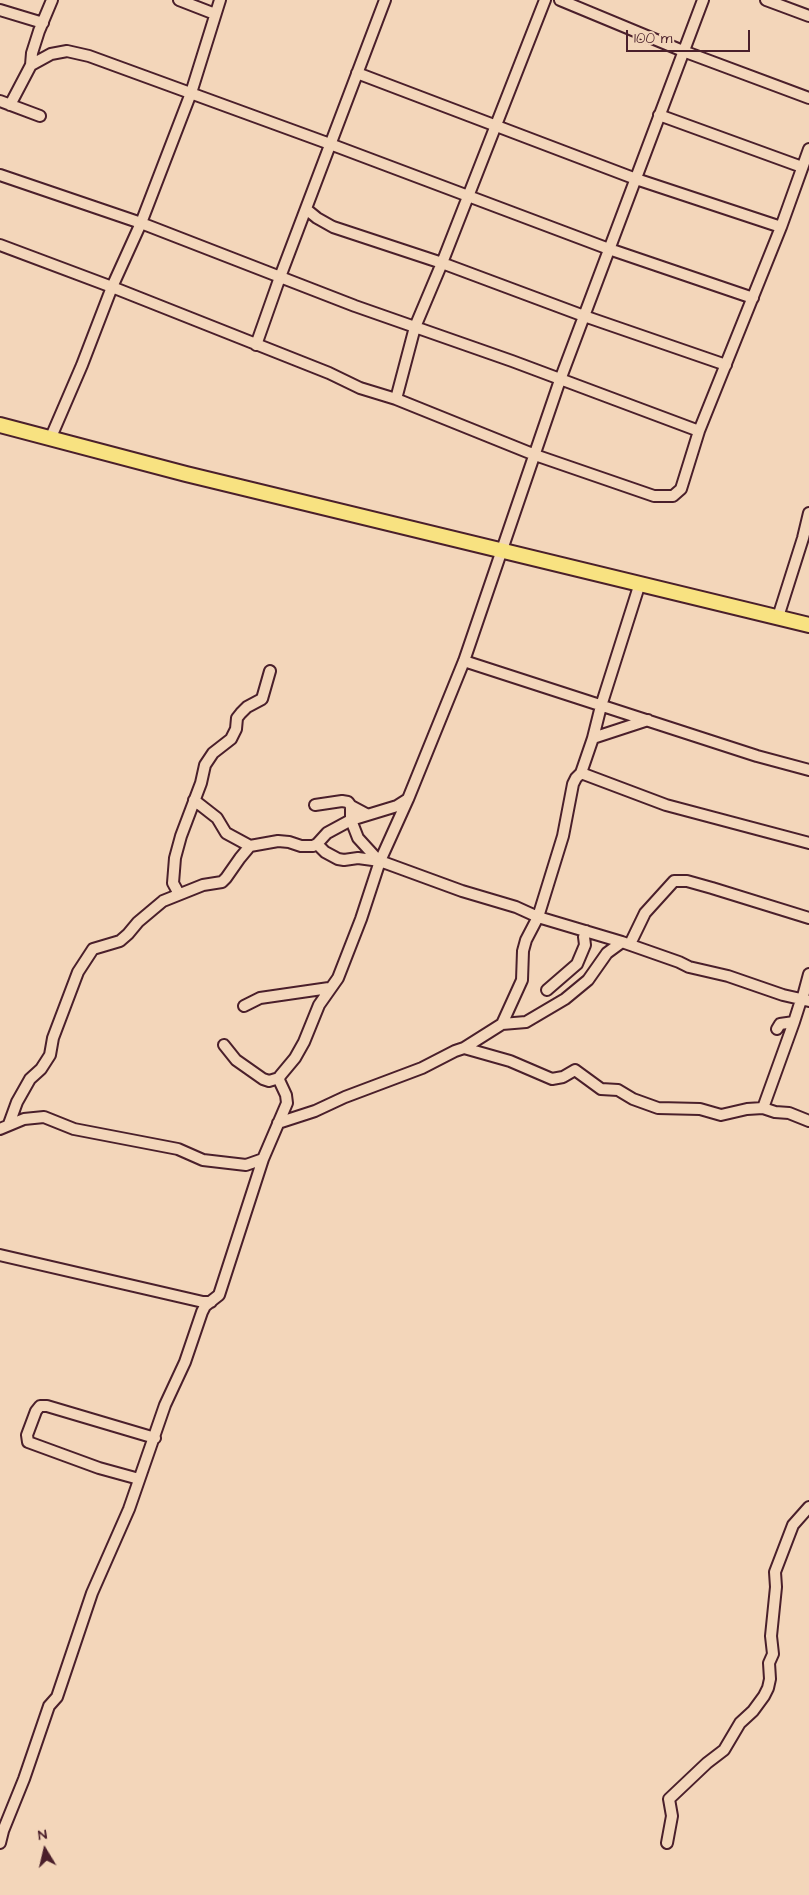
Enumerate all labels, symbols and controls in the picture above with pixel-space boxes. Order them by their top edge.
scale bar [629,20,753,52]
text: 100 m [634,28,673,49]
north arrow [20,1825,70,1875]
text: N [37,1825,49,1846]

